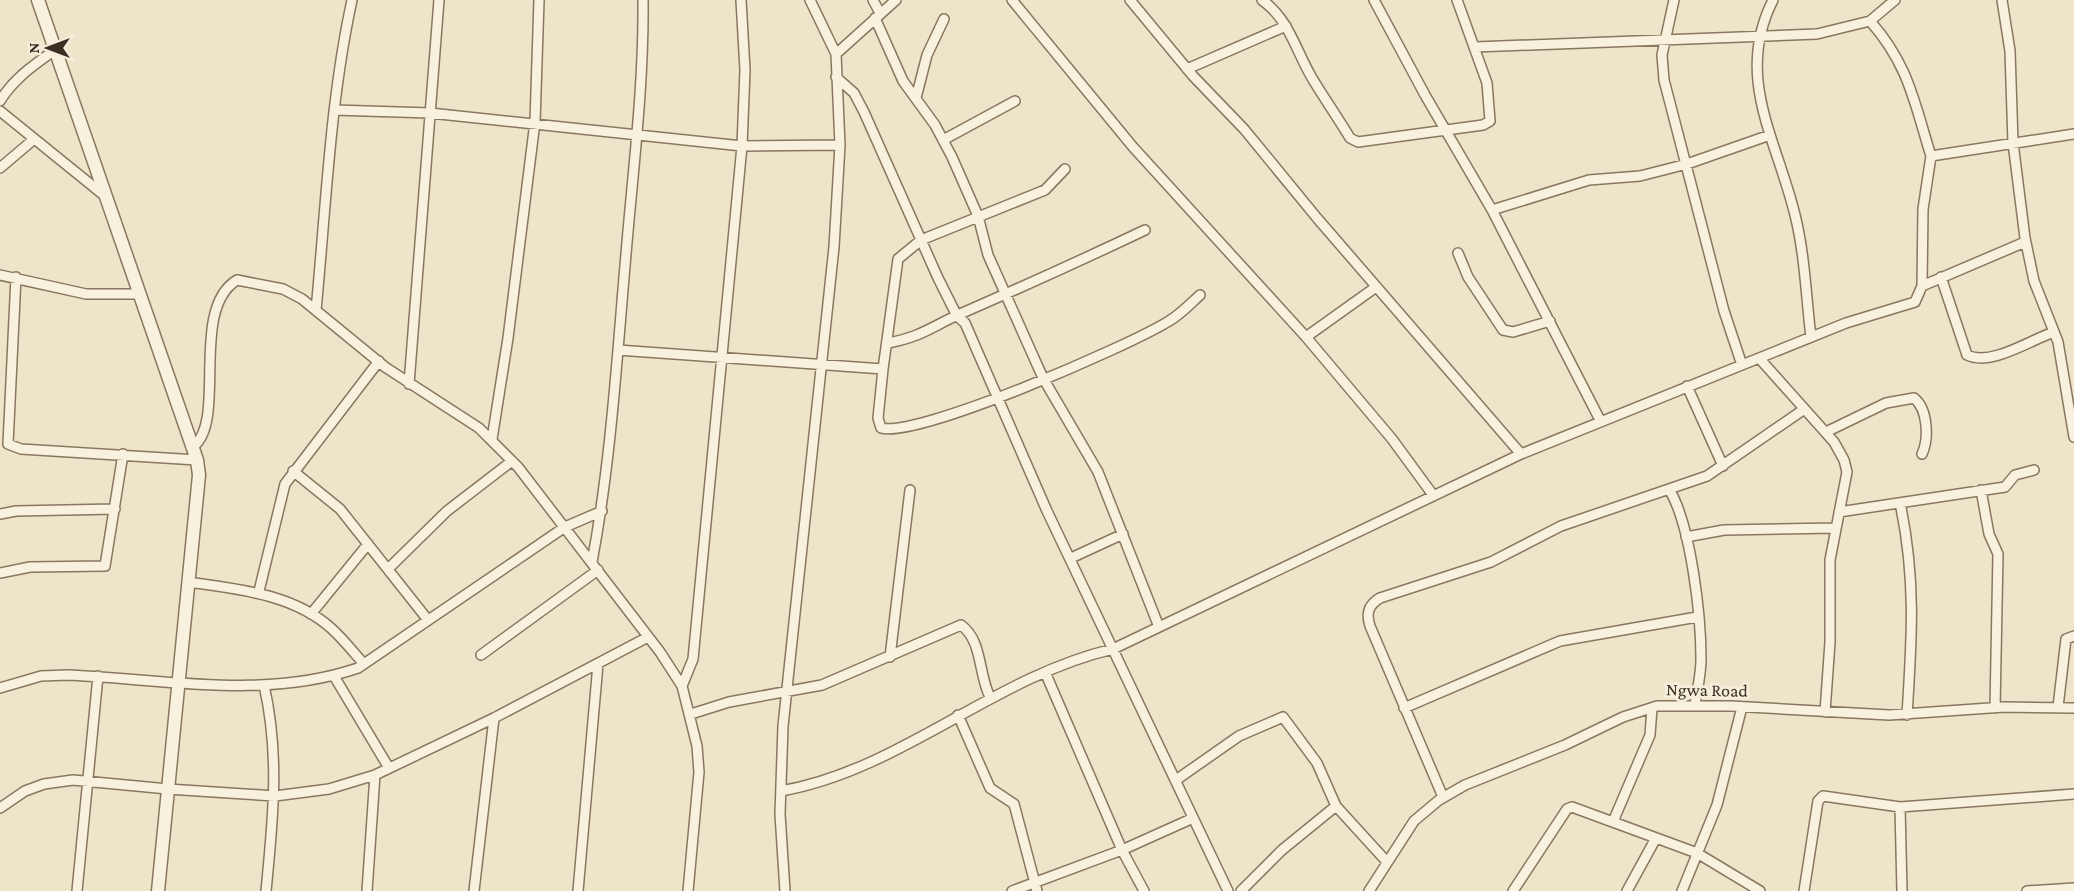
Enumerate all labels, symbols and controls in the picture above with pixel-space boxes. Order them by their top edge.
north arrow [18,18,78,78]
text: N [25,42,42,53]
street label: Ngwa Road [1666,679,1749,701]

